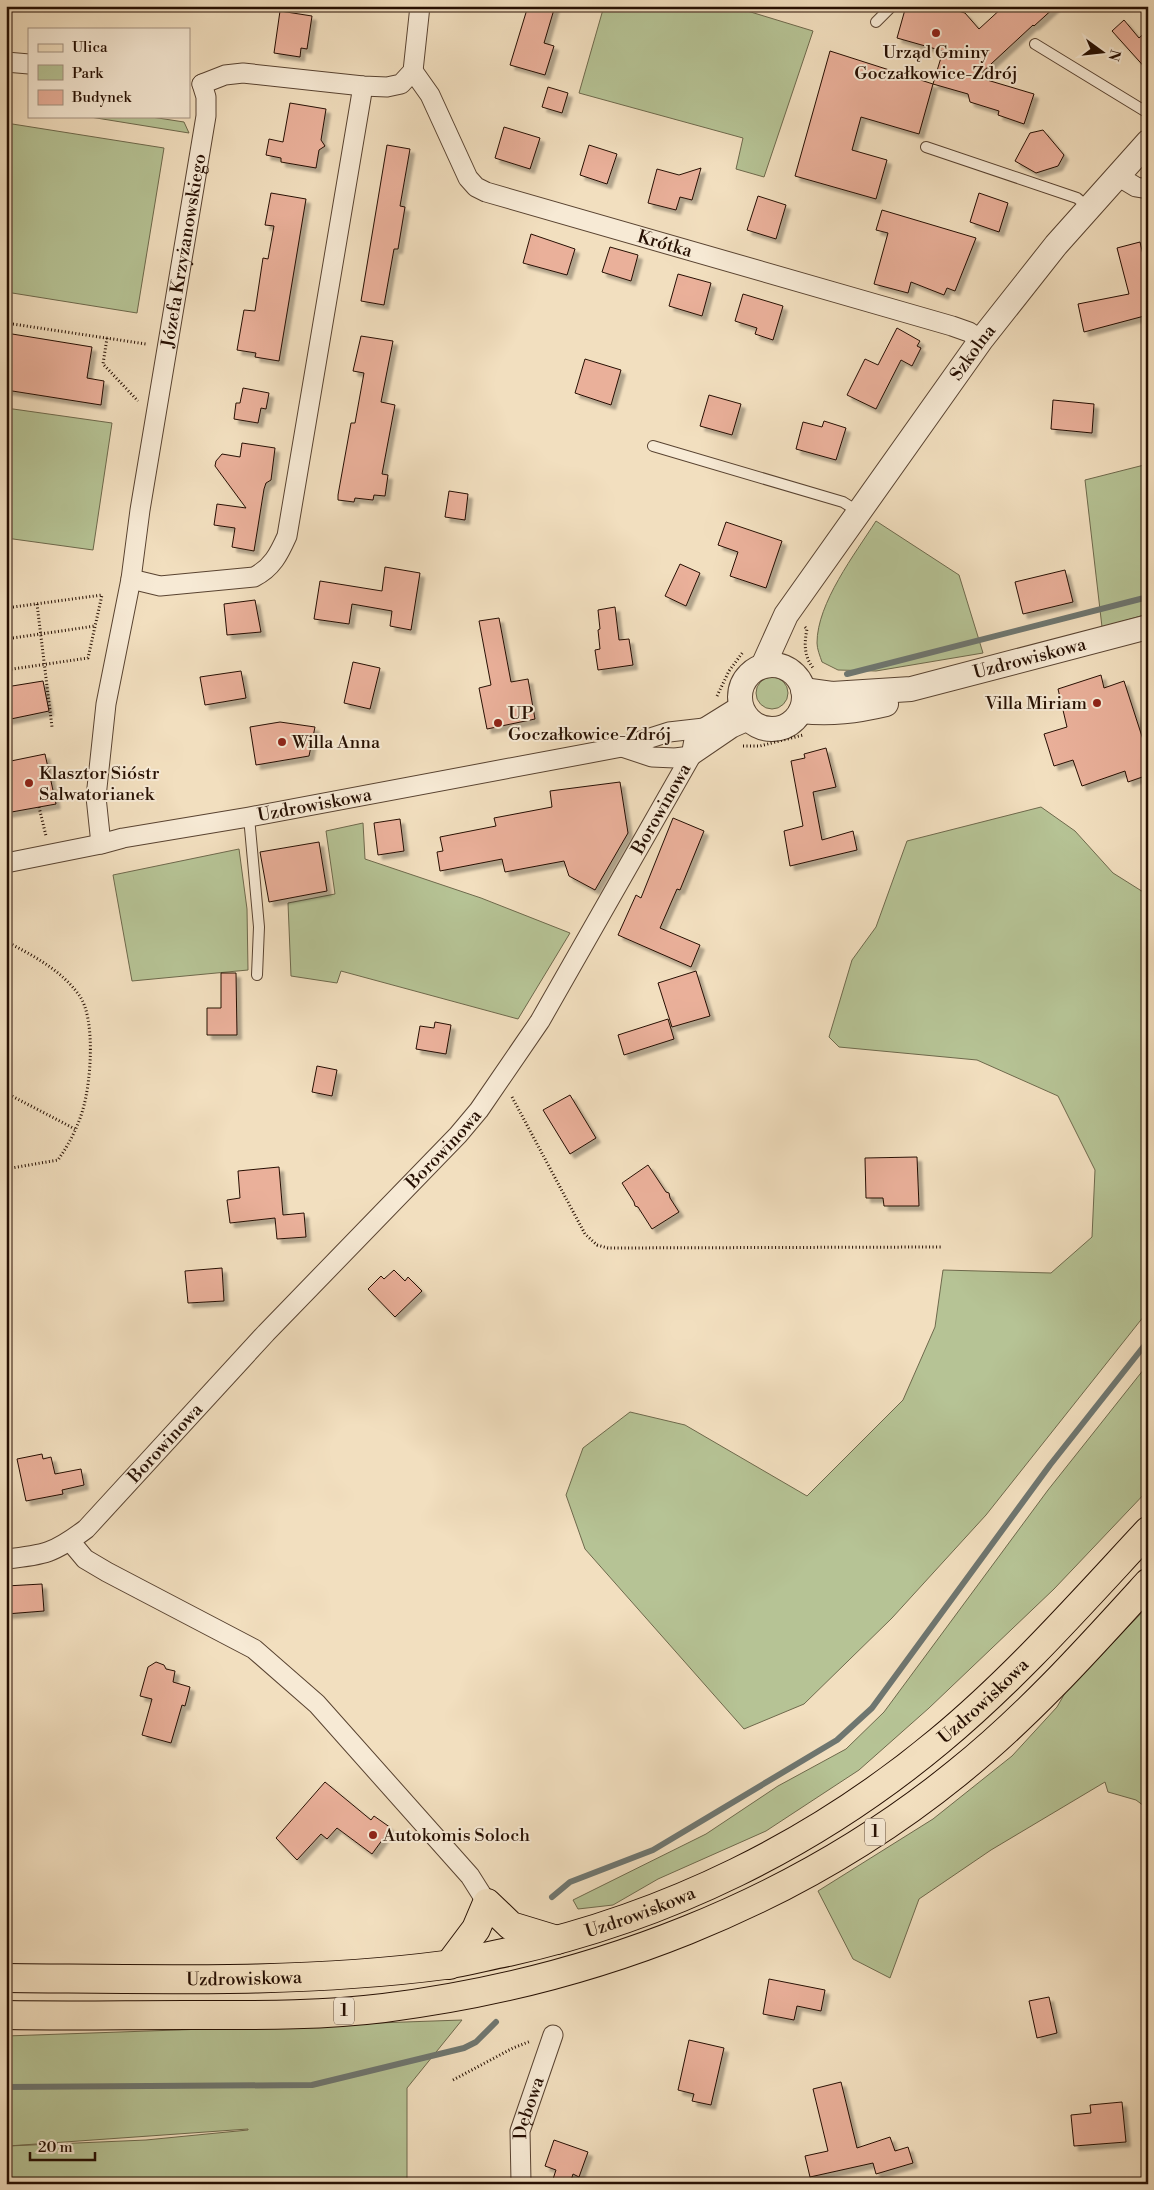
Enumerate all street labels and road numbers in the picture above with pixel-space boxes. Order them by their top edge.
street label: Józefa Krzyżanowskiego [156,152,211,350]
street label: Krótka [635,225,696,262]
street label: Szkolna [945,319,1001,385]
street label: Uzdrowiskowa [971,632,1089,684]
street label: Borowinowa [626,758,696,859]
street label: Uzdrowiskowa [255,783,374,827]
street label: Borowinowa [400,1104,487,1194]
street label: Borowinowa [122,1397,208,1489]
street label: Uzdrowiskowa [933,1653,1034,1749]
road number: 1 [865,1818,885,1845]
street label: Uzdrowiskowa [582,1881,700,1943]
street label: Uzdrowiskowa [186,1965,303,1991]
road number: 1 [334,1998,354,2024]
street label: Dębowa [508,2073,550,2139]

